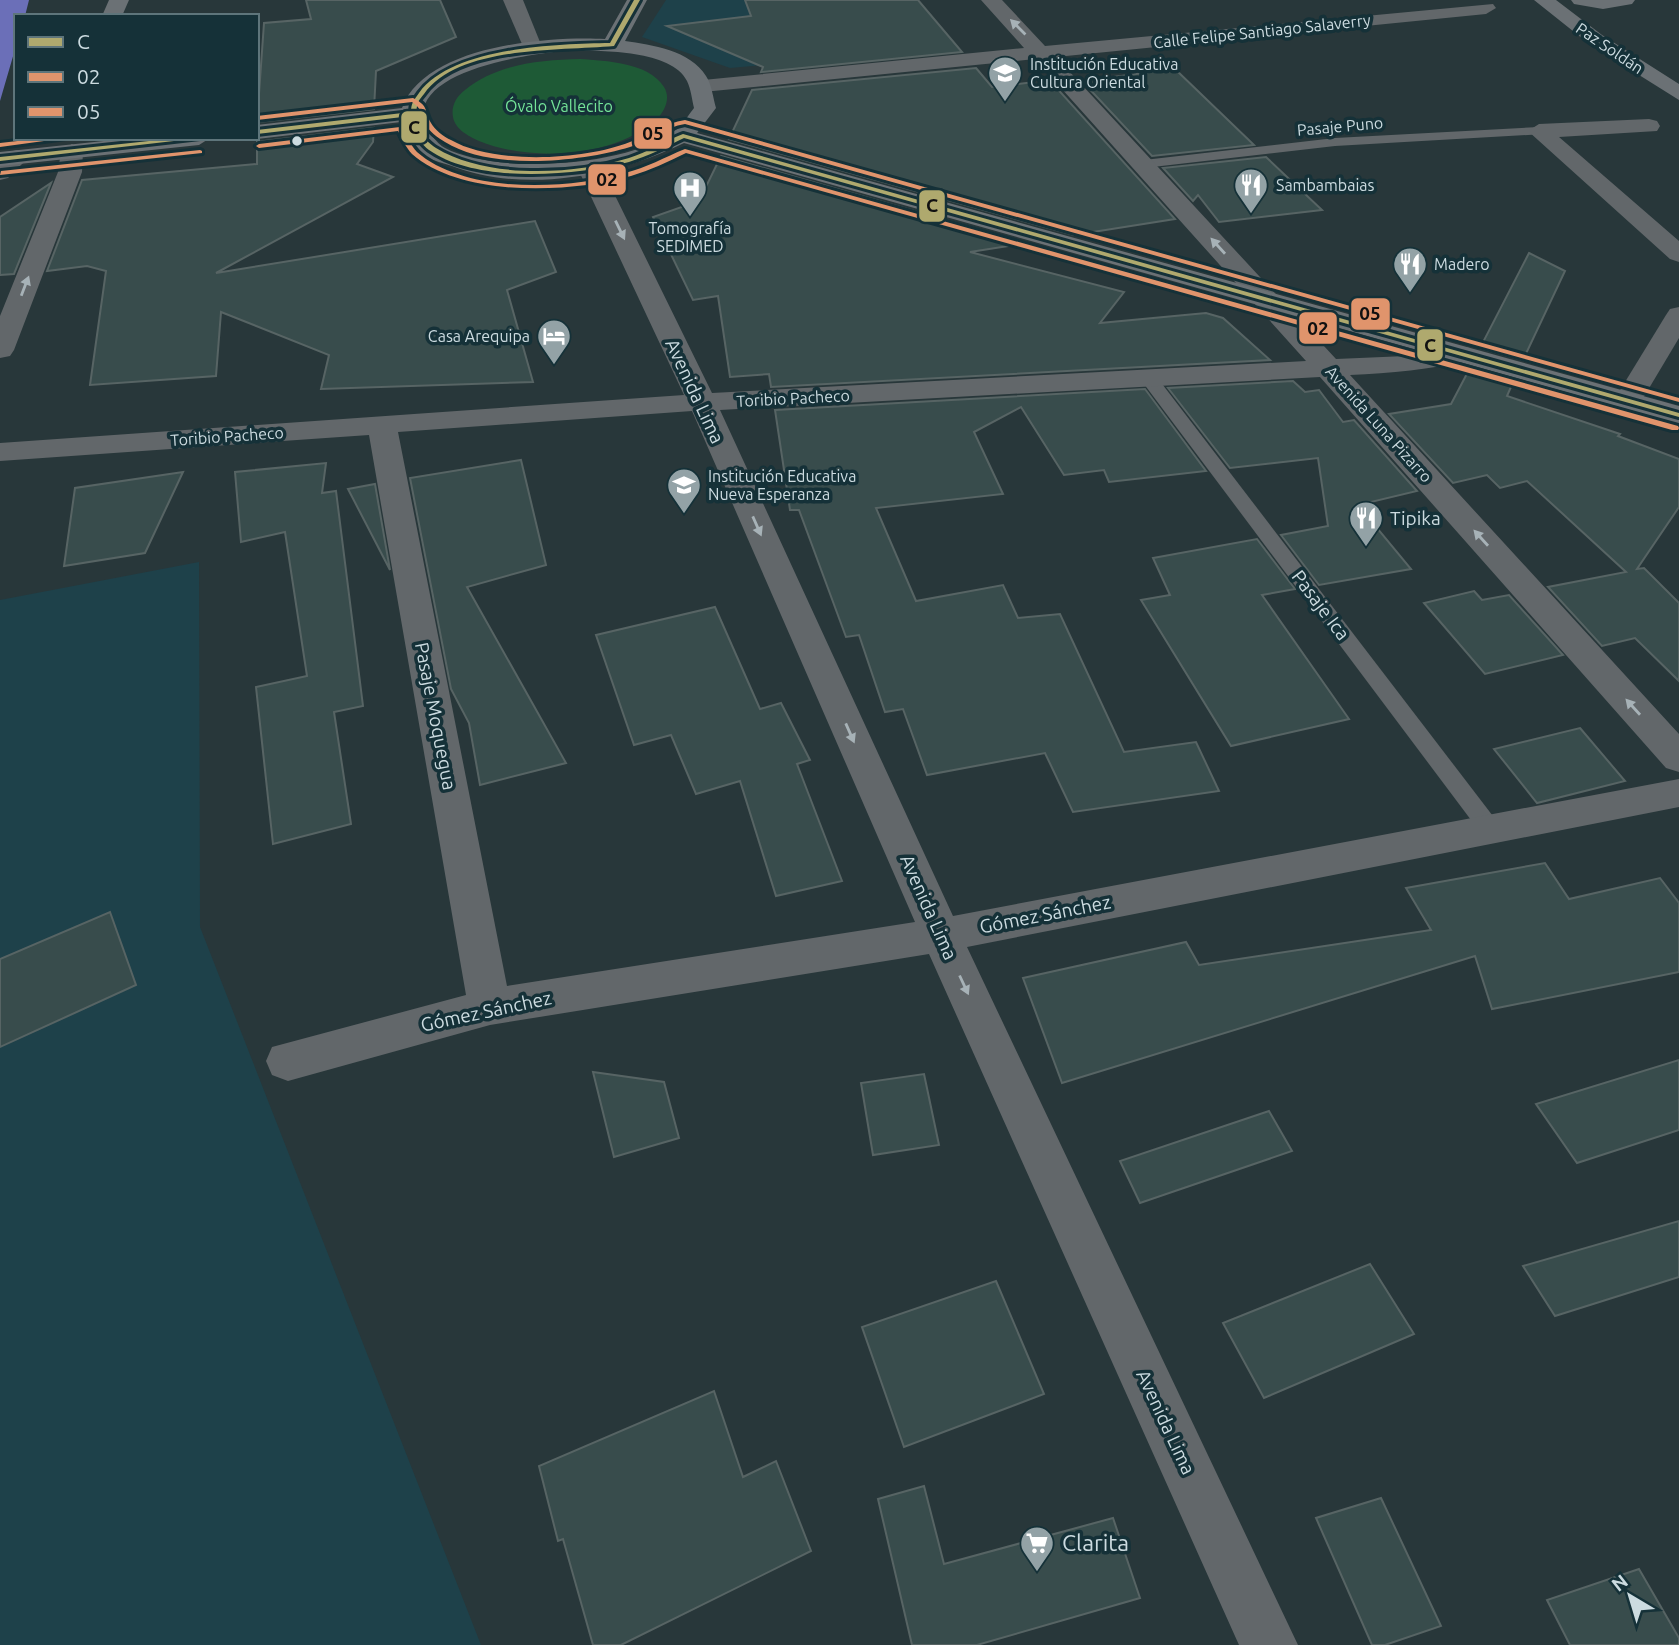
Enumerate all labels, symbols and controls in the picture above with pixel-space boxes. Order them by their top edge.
street label: Calle Felipe Santiago Salaverry [1152,11,1372,51]
legend [14,14,259,140]
one-way arrow [1009,18,1026,35]
street label: Paz Soldán [1573,19,1647,77]
text: C [77,29,90,53]
school or university icon: Institución Educativa Cultura Oriental [986,54,1024,103]
place label: Institución Educativa Cultura Oriental [1030,55,1178,91]
text: 02 [77,64,101,88]
park label: Óvalo Vallecito [505,96,613,115]
text: 05 [77,99,101,123]
line badge: C [400,110,428,144]
street label: Pasaje Puno [1296,113,1384,139]
text: C [408,116,420,138]
line badge: 05 [633,117,673,150]
text: 05 [642,122,664,144]
unlabelled marker [290,134,304,148]
line badge: 02 [587,163,627,196]
restaurant icon: Sambambaias [1232,166,1270,215]
text: 02 [596,168,618,190]
hospital icon: Tomografía SEDIMED [671,169,709,218]
place label: Sambambaias [1276,176,1375,194]
line badge: C [918,189,946,223]
text: C [926,194,938,216]
place label: Tomografía SEDIMED [649,219,731,255]
one-way arrow [614,220,625,241]
one-way arrow [1210,237,1226,255]
restaurant icon: Madero [1391,245,1429,294]
place label: Madero [1434,255,1490,273]
one-way arrow [19,276,30,297]
line badge: 05 [1350,297,1391,331]
text: 05 [1359,302,1381,324]
line badge: 02 [1298,311,1338,345]
hotel icon: Casa Arequipa [535,317,573,366]
text: 02 [1307,317,1329,339]
place label: Casa Arequipa [428,327,530,345]
line badge: C [1416,328,1444,362]
text: C [1424,334,1436,356]
street label: Avenida Lima [661,335,729,447]
street label: Avenida Luna Pizarro [1322,362,1436,486]
street label: Toribio Pacheco [736,386,850,410]
street label: Toribio Pacheco [170,423,284,449]
school or university icon: Institución Educativa Nueva Esperanza [665,466,703,515]
place label: Institución Educativa Nueva Esperanza [708,467,856,503]
restaurant icon: Tipika [1347,499,1385,548]
place label: Tipika [1390,507,1441,529]
one-way arrow [752,515,763,536]
one-way arrow [1473,529,1489,547]
street label: Pasaje Ica [1288,566,1354,644]
street label: Pasaje Moquegua [411,640,461,792]
one-way arrow [1626,699,1642,716]
one-way arrow [844,723,856,743]
street label: Avenida Lima [896,851,962,963]
street label: Gómez Sánchez [978,890,1113,938]
one-way arrow [958,975,970,995]
street label: Gómez Sánchez [419,986,554,1036]
street label: Avenida Lima [1132,1366,1200,1478]
supermarket icon: Clarita [1018,1524,1056,1573]
place label: Clarita [1062,1530,1129,1555]
north arrow [1595,1561,1665,1631]
text: N [1607,1570,1632,1596]

